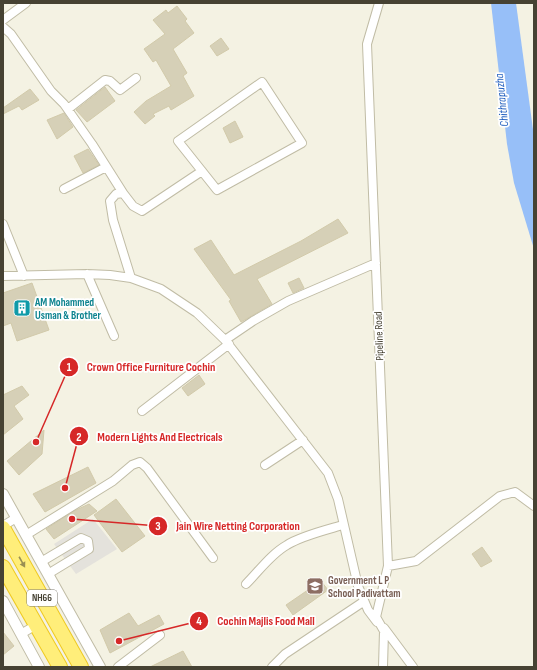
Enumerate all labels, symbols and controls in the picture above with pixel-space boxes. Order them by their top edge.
water label: Chithrapuzha [492,72,512,127]
place label: AM Mohammed Usman & Brother [34,296,101,322]
building icon: AM Mohammed Usman & Brother [12,298,32,318]
street label: Pipeline Road [372,311,386,361]
callout: Crown Office Furniture Cochin [59,355,224,379]
text: 1 [67,360,72,375]
text: Crown Office Furniture Cochin [87,360,215,375]
callout: Modern Lights And Electricals [69,424,231,448]
text: 2 [76,430,82,445]
text: Modern Lights And Electricals [97,430,223,445]
callout: Jain Wire Netting Corporation [148,514,308,538]
text: 3 [155,519,161,534]
text: Jain Wire Netting Corporation [175,519,300,534]
one-way arrow [18,557,25,568]
place label: Government L P School Padivattam [328,574,400,600]
school or university icon: Government L P School Padivattam [305,576,325,596]
road number: NH66 [27,590,57,606]
callout: Cochin Majlis Food Mall [189,609,323,633]
text: 4 [196,614,202,629]
text: Cochin Majlis Food Mall [217,614,315,629]

